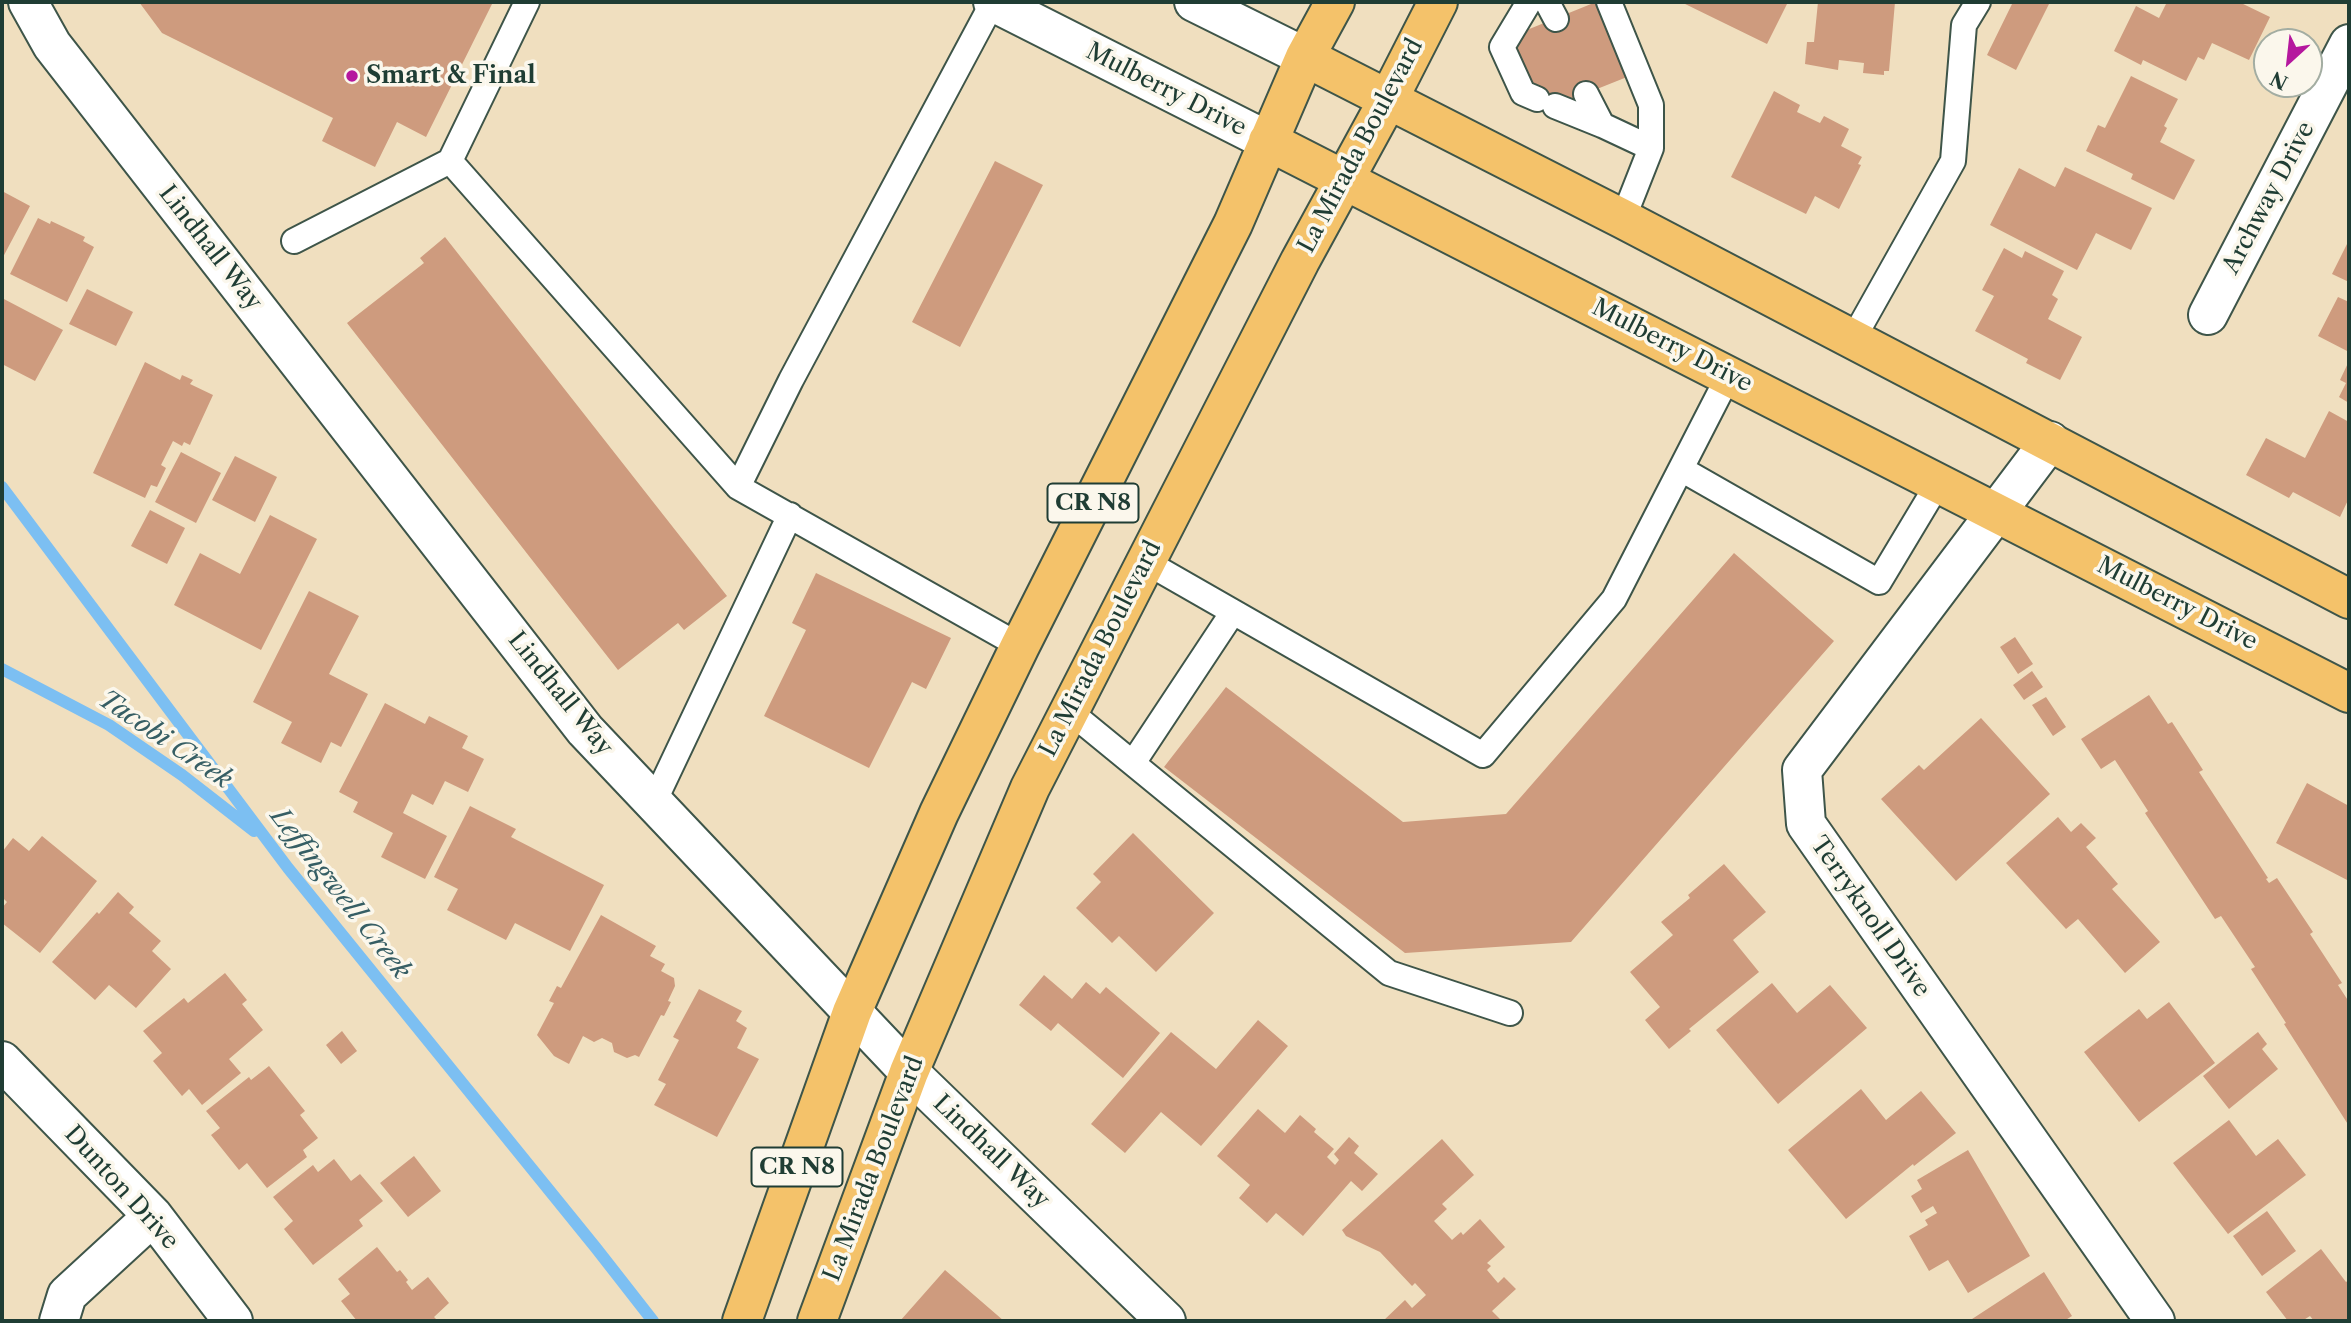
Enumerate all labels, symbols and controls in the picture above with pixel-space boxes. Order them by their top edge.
north arrow [2253,28,2323,98]
street label: La Mirada Boulevard [1292,34,1430,258]
street label: Mulberry Drive [1081,37,1251,143]
place label: Smart & Final [366,62,536,90]
text: N [2267,66,2292,94]
marker: Smart & Final [344,68,360,84]
street label: Archway Drive [2217,117,2321,279]
street label: Lindhall Way [152,180,268,316]
street label: Mulberry Drive [1587,293,1757,399]
road number: CR N8 [1048,484,1138,523]
street label: La Mirada Boulevard [1034,536,1168,762]
street label: Mulberry Drive [2092,551,2262,657]
street label: Lindhall Way [501,626,619,762]
water label: Tacobi Creek [92,684,238,796]
water label: Leffingwell Creek [263,802,417,986]
street label: Terryknoll Drive [1804,831,1936,1003]
street label: La Mirada Boulevard [818,1053,930,1285]
street label: Lindhall Way [927,1089,1055,1215]
street label: Dunton Drive [58,1120,184,1256]
road number: CR N8 [752,1148,842,1186]

